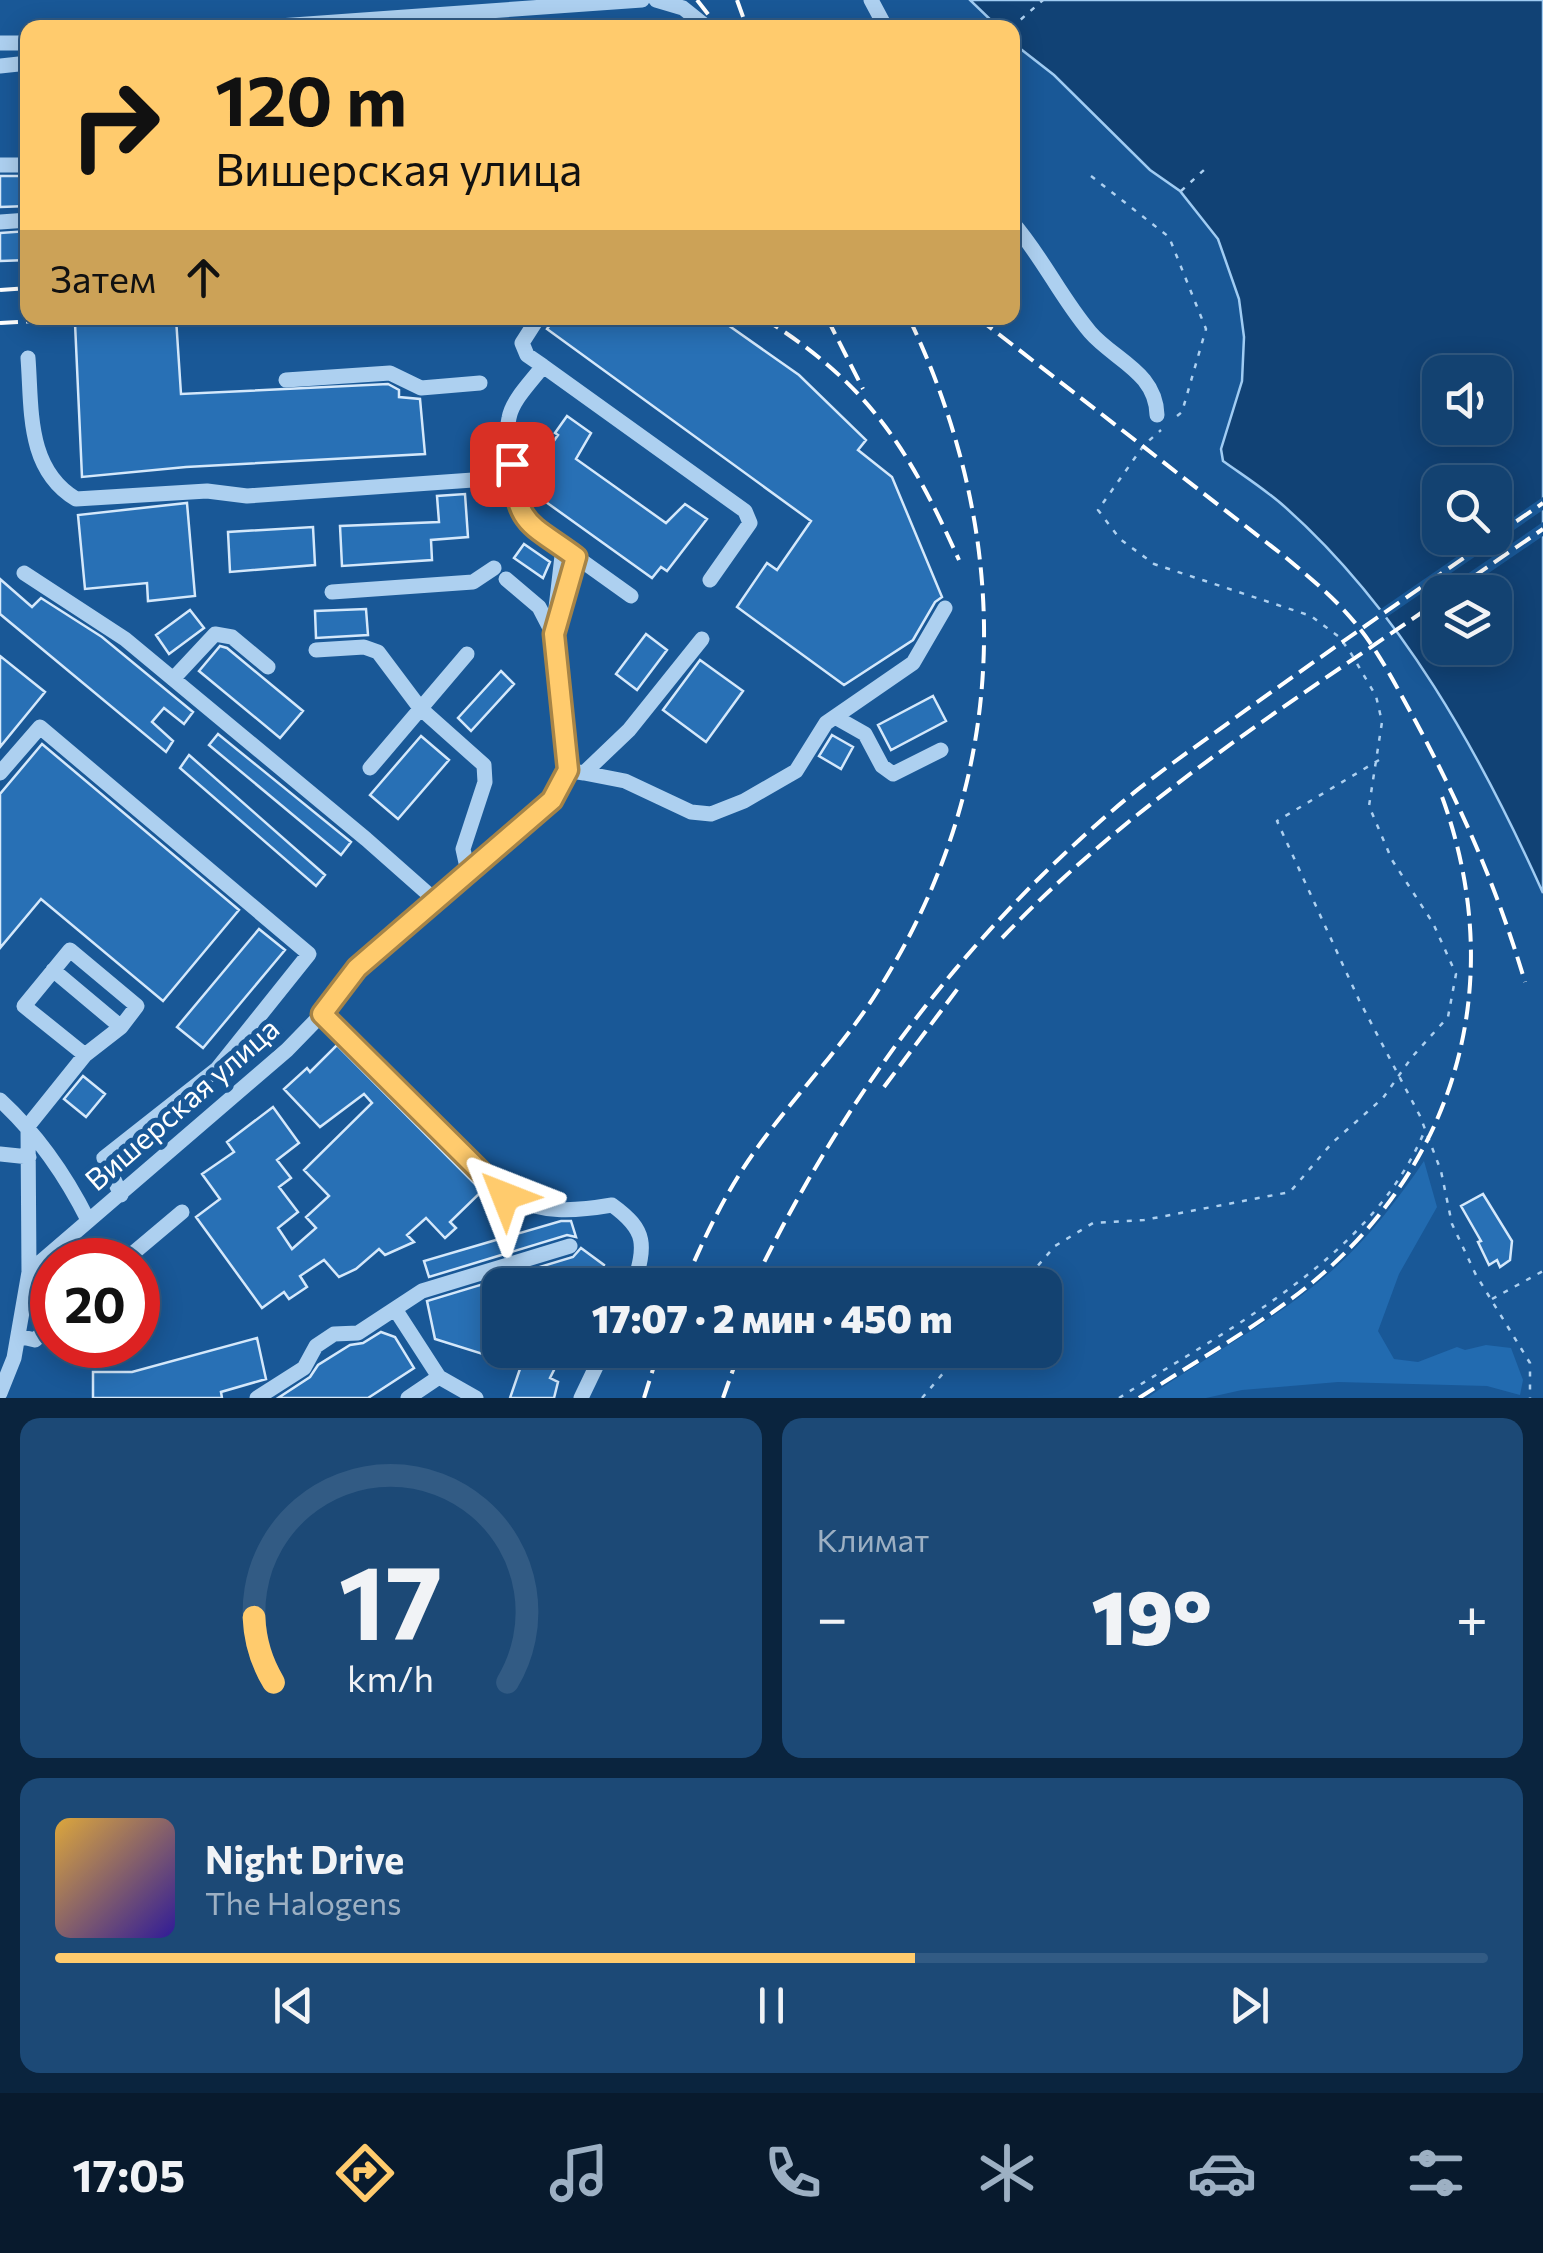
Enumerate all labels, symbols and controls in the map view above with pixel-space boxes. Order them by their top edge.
text: 120 m [215,55,407,140]
icon: right [50,60,180,190]
text: Вишерская улица [215,140,582,195]
icon: ahead [176,250,231,305]
text: Затем [50,254,156,301]
map controls [1422,355,1512,665]
button: sound [1422,355,1512,445]
pin [470,422,555,507]
icon: arrive [485,437,540,492]
button: search [1422,465,1512,555]
button: layers [1422,575,1512,665]
street label: Вишерская улица [76,1009,286,1197]
position arrow [453,1144,557,1248]
speed limit sign: 20 [30,1238,160,1368]
text: 17:07 · 2 мин · 450 m [592,1294,952,1341]
text: Климат [817,1519,929,1559]
text: 17 [339,1534,443,1661]
text: 19° [1091,1569,1212,1660]
text: − [817,1582,848,1649]
text: + [1456,1582,1488,1649]
text: km/h [347,1656,434,1699]
text: Night Drive [205,1835,404,1882]
text: The Halogens [205,1882,402,1922]
icon: previous [266,1978,321,2033]
icon: pause [744,1978,799,2033]
icon: next [1222,1978,1277,2033]
icon: directions [330,2138,400,2208]
icon: music [544,2138,614,2208]
icon: phone [758,2138,828,2208]
icon: climate [972,2138,1042,2208]
icon: car [1187,2138,1257,2208]
icon: filters [1401,2138,1471,2208]
text: 17:05 [72,2146,185,2201]

